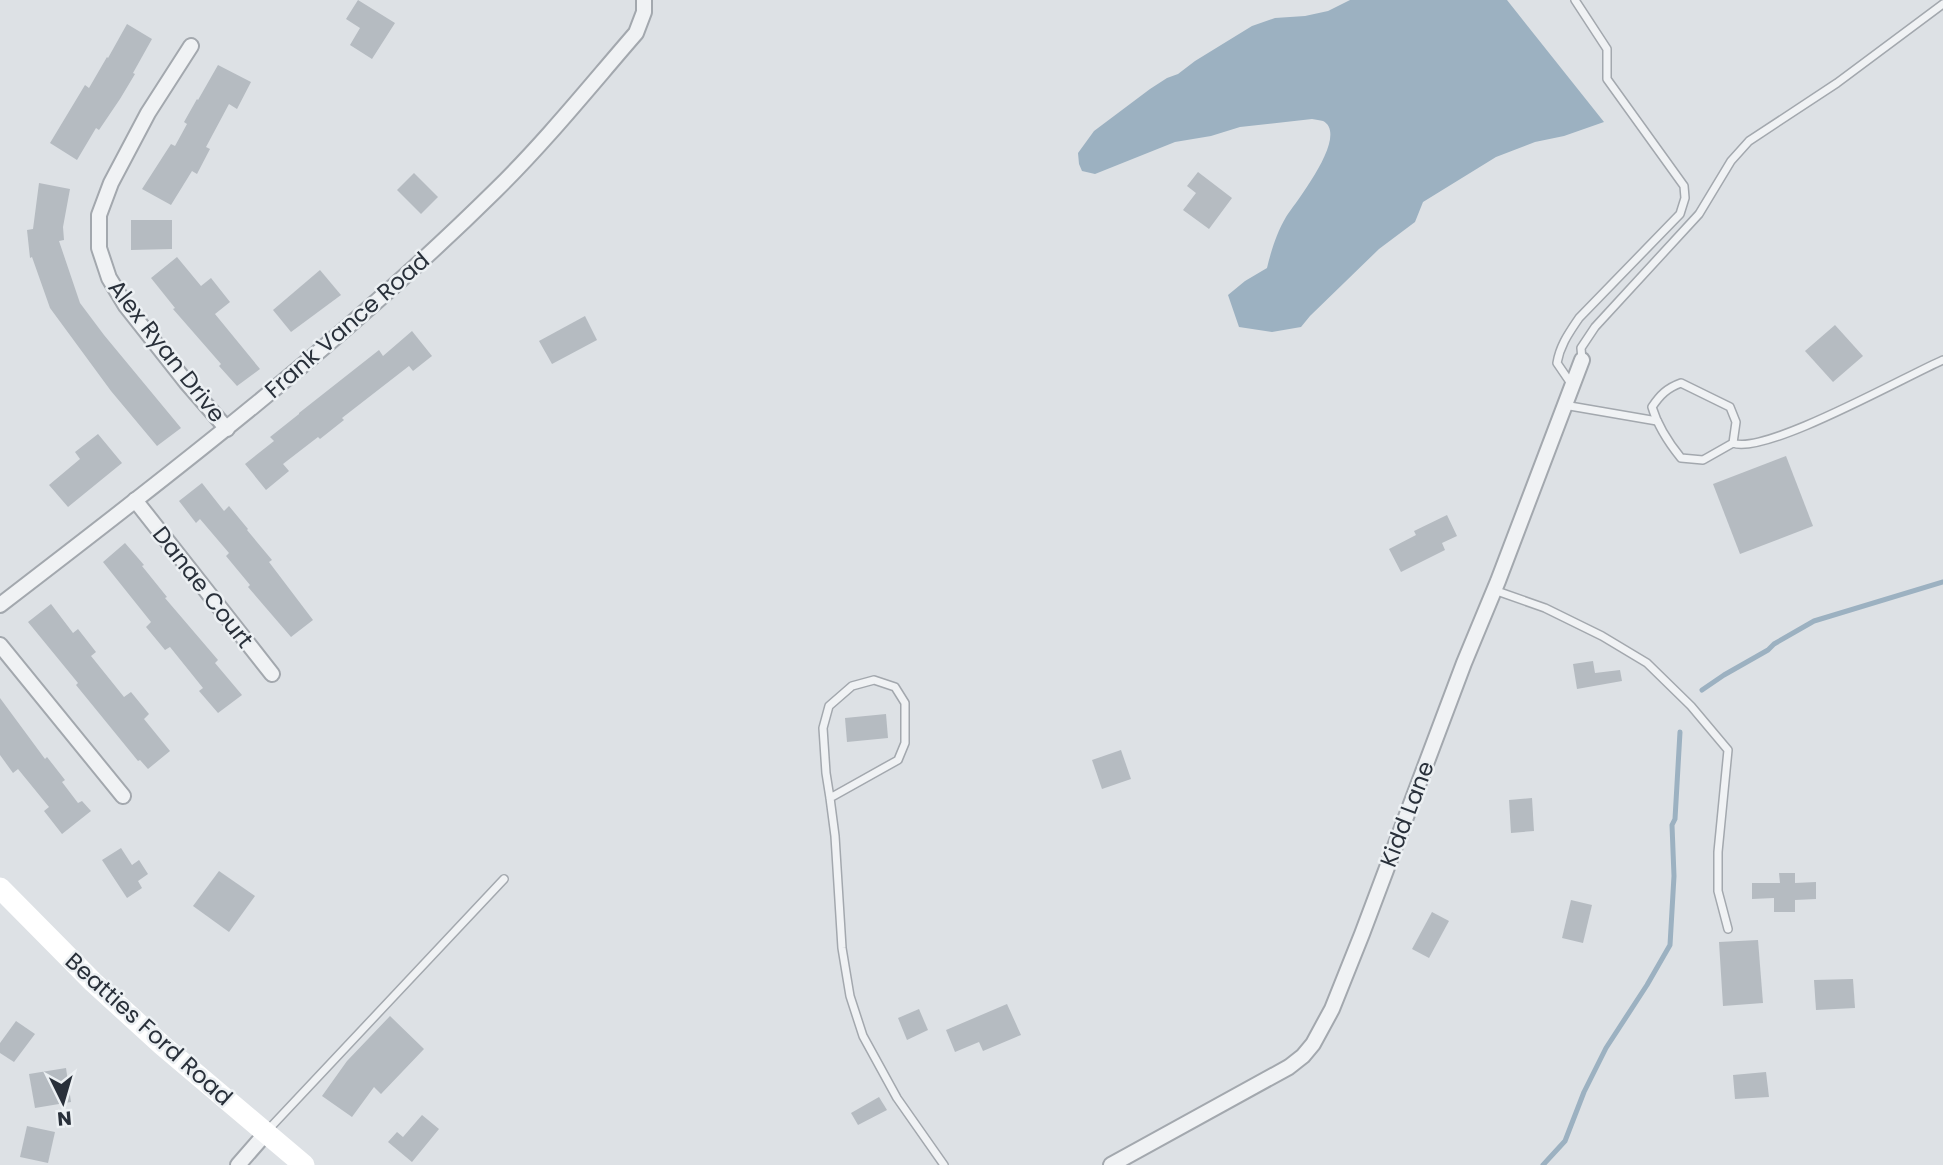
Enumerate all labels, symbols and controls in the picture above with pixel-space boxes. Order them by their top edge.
street label: Frank Vance Road [258,245,436,405]
street label: Alex Ryan Drive [101,273,233,429]
street label: Danae Court [145,519,261,655]
street label: Kidd Lane [1372,756,1442,872]
street label: Beatties Ford Road [58,945,240,1113]
north arrow [28,1067,98,1137]
text: N [56,1104,73,1133]

